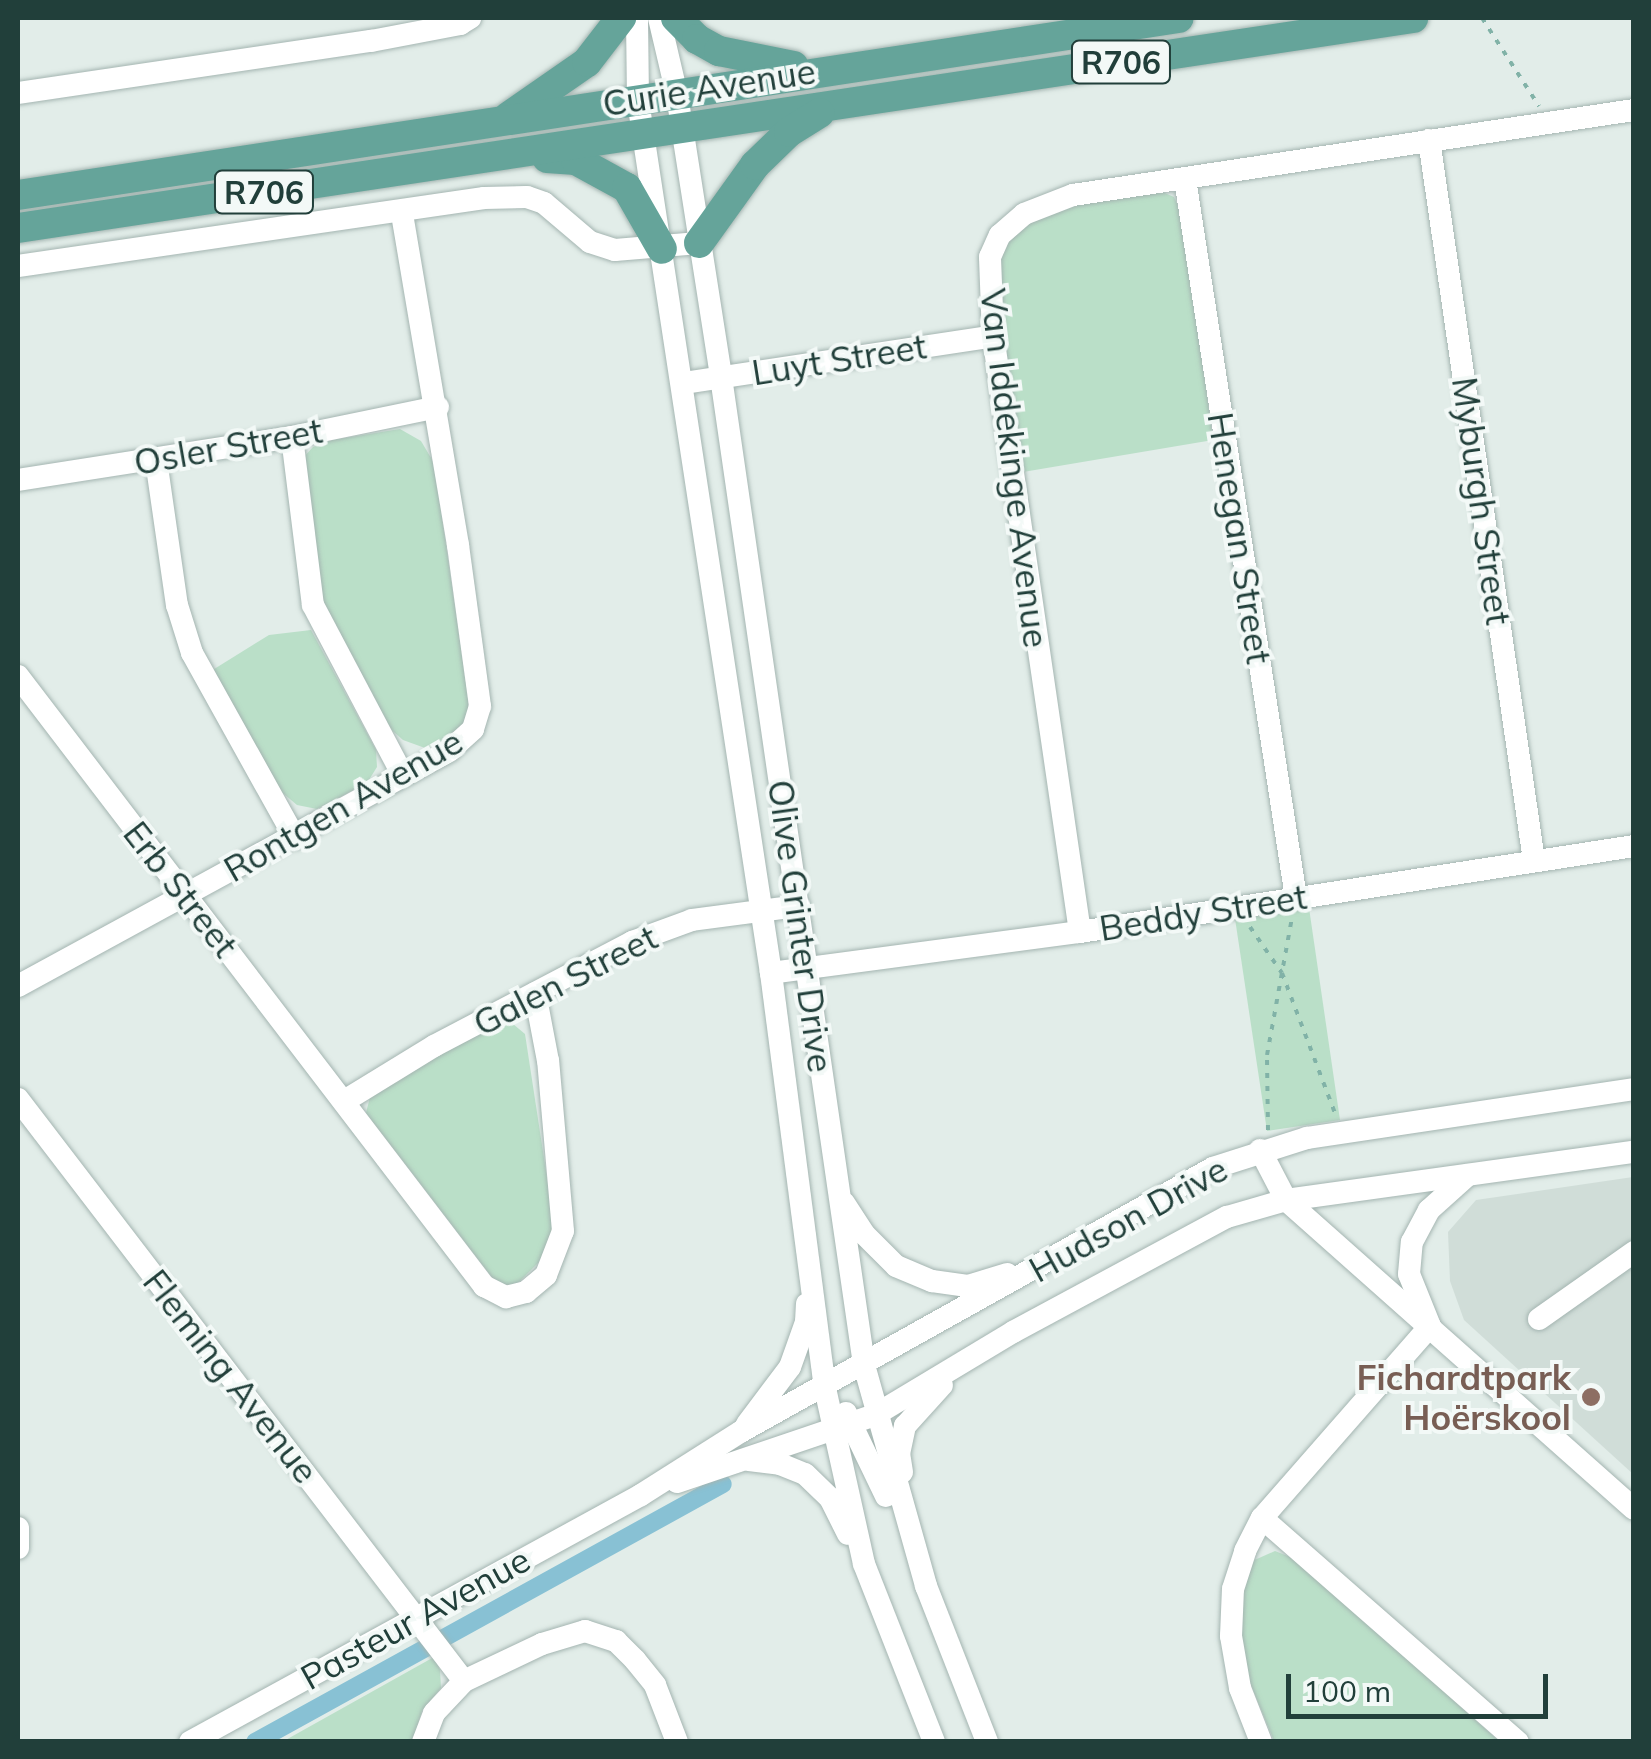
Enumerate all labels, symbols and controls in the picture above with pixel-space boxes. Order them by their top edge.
road number: R706 [1068,35,1174,89]
street label: Curie Avenue [600,49,818,125]
road number: R706 [212,165,316,219]
street label: Van Iddekinge Avenue [972,286,1058,650]
street label: Luyt Street [749,324,929,394]
street label: Myburgh Street [1444,374,1520,628]
street label: Osler Street [131,409,325,483]
street label: Henegan Street [1199,409,1281,667]
street label: Rontgen Avenue [216,720,470,890]
street label: Olive Grinter Drive [760,777,842,1075]
street label: Erb Street [115,813,247,965]
street label: Beddy Street [1096,875,1310,949]
street label: Galen Street [466,916,664,1044]
street label: Hudson Drive [1022,1147,1234,1291]
street label: Fleming Avenue [135,1261,327,1491]
place label: Fichardtpark Hoërskool [1356,1356,1571,1438]
marker: Fichardtpark Hoërskool [1580,1386,1602,1408]
street label: Pasteur Avenue [293,1538,537,1698]
scale bar [1291,1654,1554,1716]
text: 100 m [1303,1672,1391,1710]

